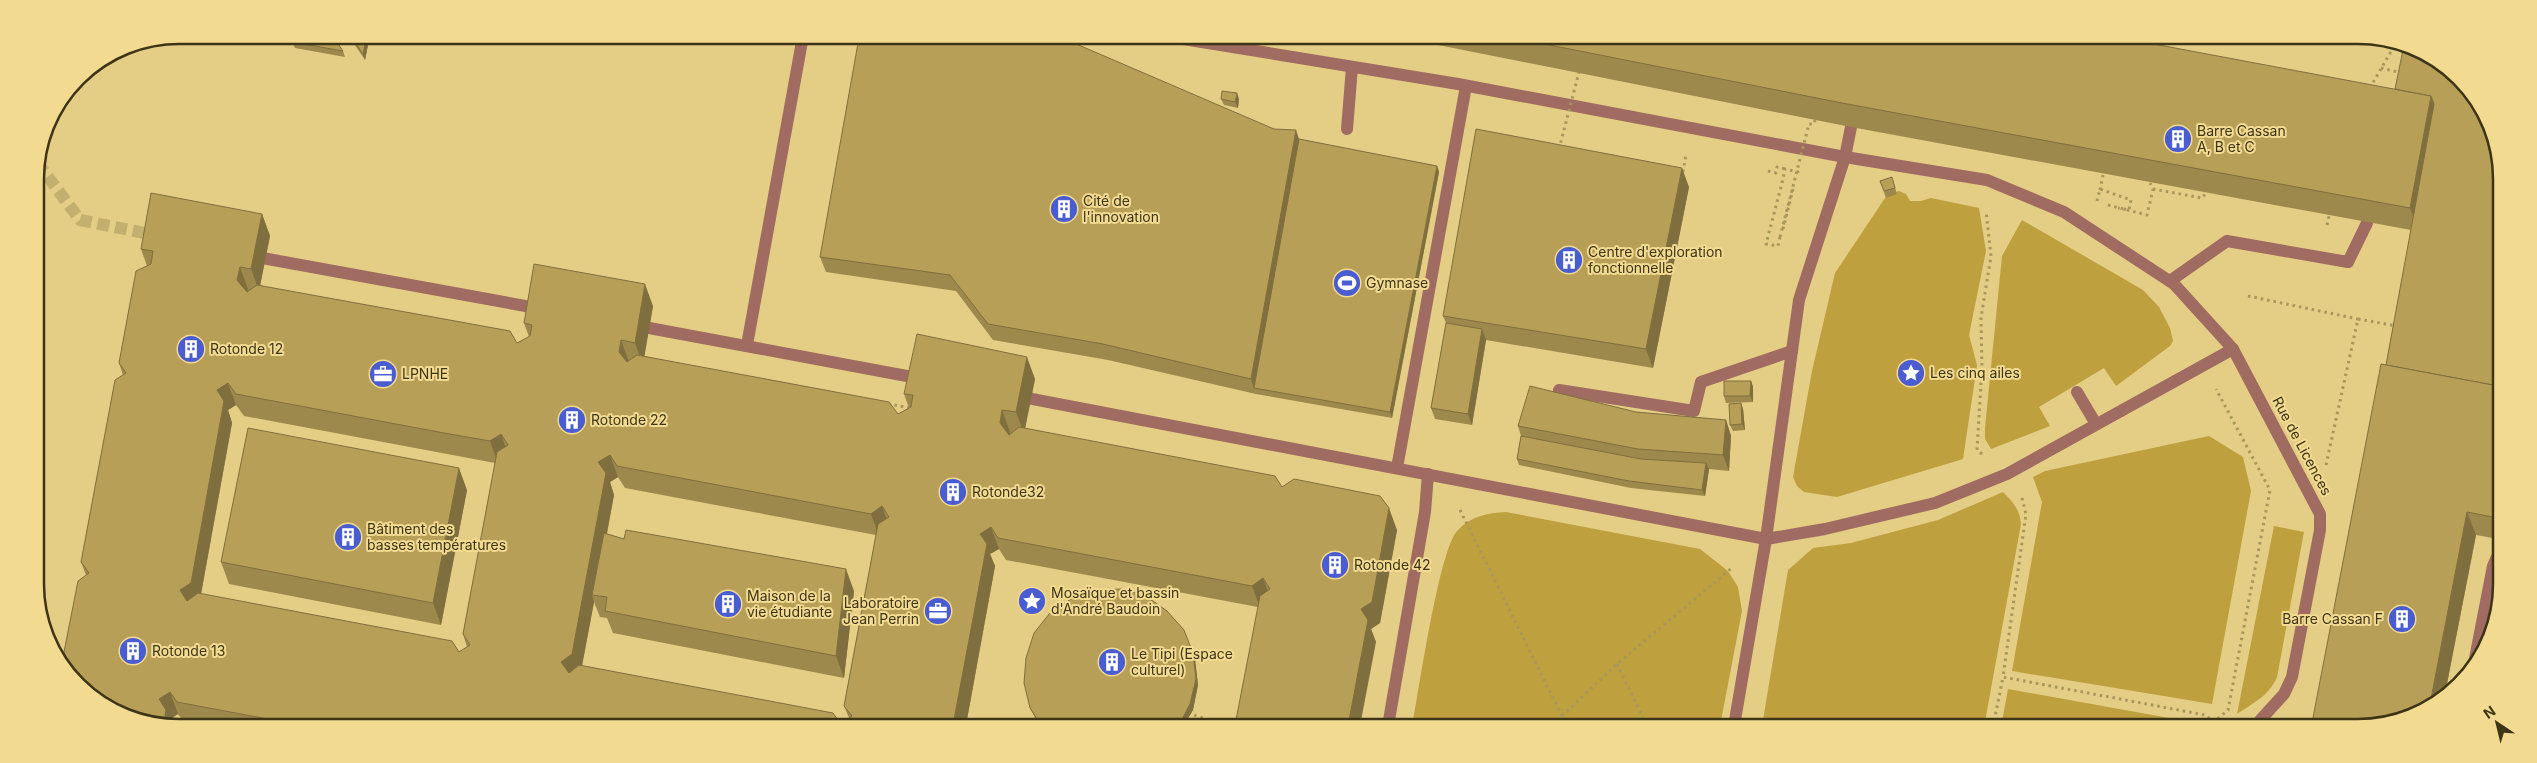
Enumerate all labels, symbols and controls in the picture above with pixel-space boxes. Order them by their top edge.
place label: Barre Cassan A, B et C [2197,122,2286,155]
building icon: Barre Cassan A, B et C [2163,124,2193,154]
place label: Cité de l'innovation [1083,192,1159,225]
building icon: Cité de l'innovation [1049,194,1079,224]
place label: Centre d'exploration fonctionnelle [1588,243,1723,276]
building icon: Centre d'exploration fonctionnelle [1554,245,1584,275]
sports icon: Gymnase [1332,268,1362,298]
place label: Gymnase [1366,274,1428,291]
building icon: Rotonde 12 [176,334,206,364]
place label: Rotonde 12 [210,340,283,357]
place icon: Les cinq ailes [1896,358,1926,388]
office icon: LPNHE [368,359,398,389]
place label: Les cinq ailes [1930,364,2020,381]
place label: LPNHE [402,365,448,382]
street label: Rue de Licences [2269,393,2336,498]
building icon: Rotonde 22 [557,405,587,435]
place label: Rotonde 22 [591,411,667,428]
building icon: Rotonde32 [938,477,968,507]
place label: Rotonde32 [972,483,1044,500]
place label: Bâtiment des basses températures [367,520,506,553]
building icon: Bâtiment des basses températures [333,522,363,552]
building icon: Rotonde 42 [1320,550,1350,580]
place label: Rotonde 42 [1354,556,1431,573]
place label: Mosaïque et bassin d'André Baudoin [1051,584,1179,617]
place icon: Mosaïque et bassin d'André Baudoin [1017,586,1047,616]
place label: Maison de la vie étudiante [747,587,832,620]
building icon: Maison de la vie étudiante [713,589,743,619]
place label: Laboratoire Jean Perrin [843,594,919,627]
office icon: Laboratoire Jean Perrin [923,596,953,626]
building icon: Barre Cassan F [2387,604,2417,634]
place label: Barre Cassan F [2282,610,2383,627]
building icon: Rotonde 13 [118,636,148,666]
place label: Rotonde 13 [152,642,225,659]
place label: Le Tipi (Espace culturel) [1131,645,1233,678]
building icon: Le Tipi (Espace culturel) [1097,647,1127,677]
north arrow [2472,698,2522,748]
text: N [2480,702,2499,722]

